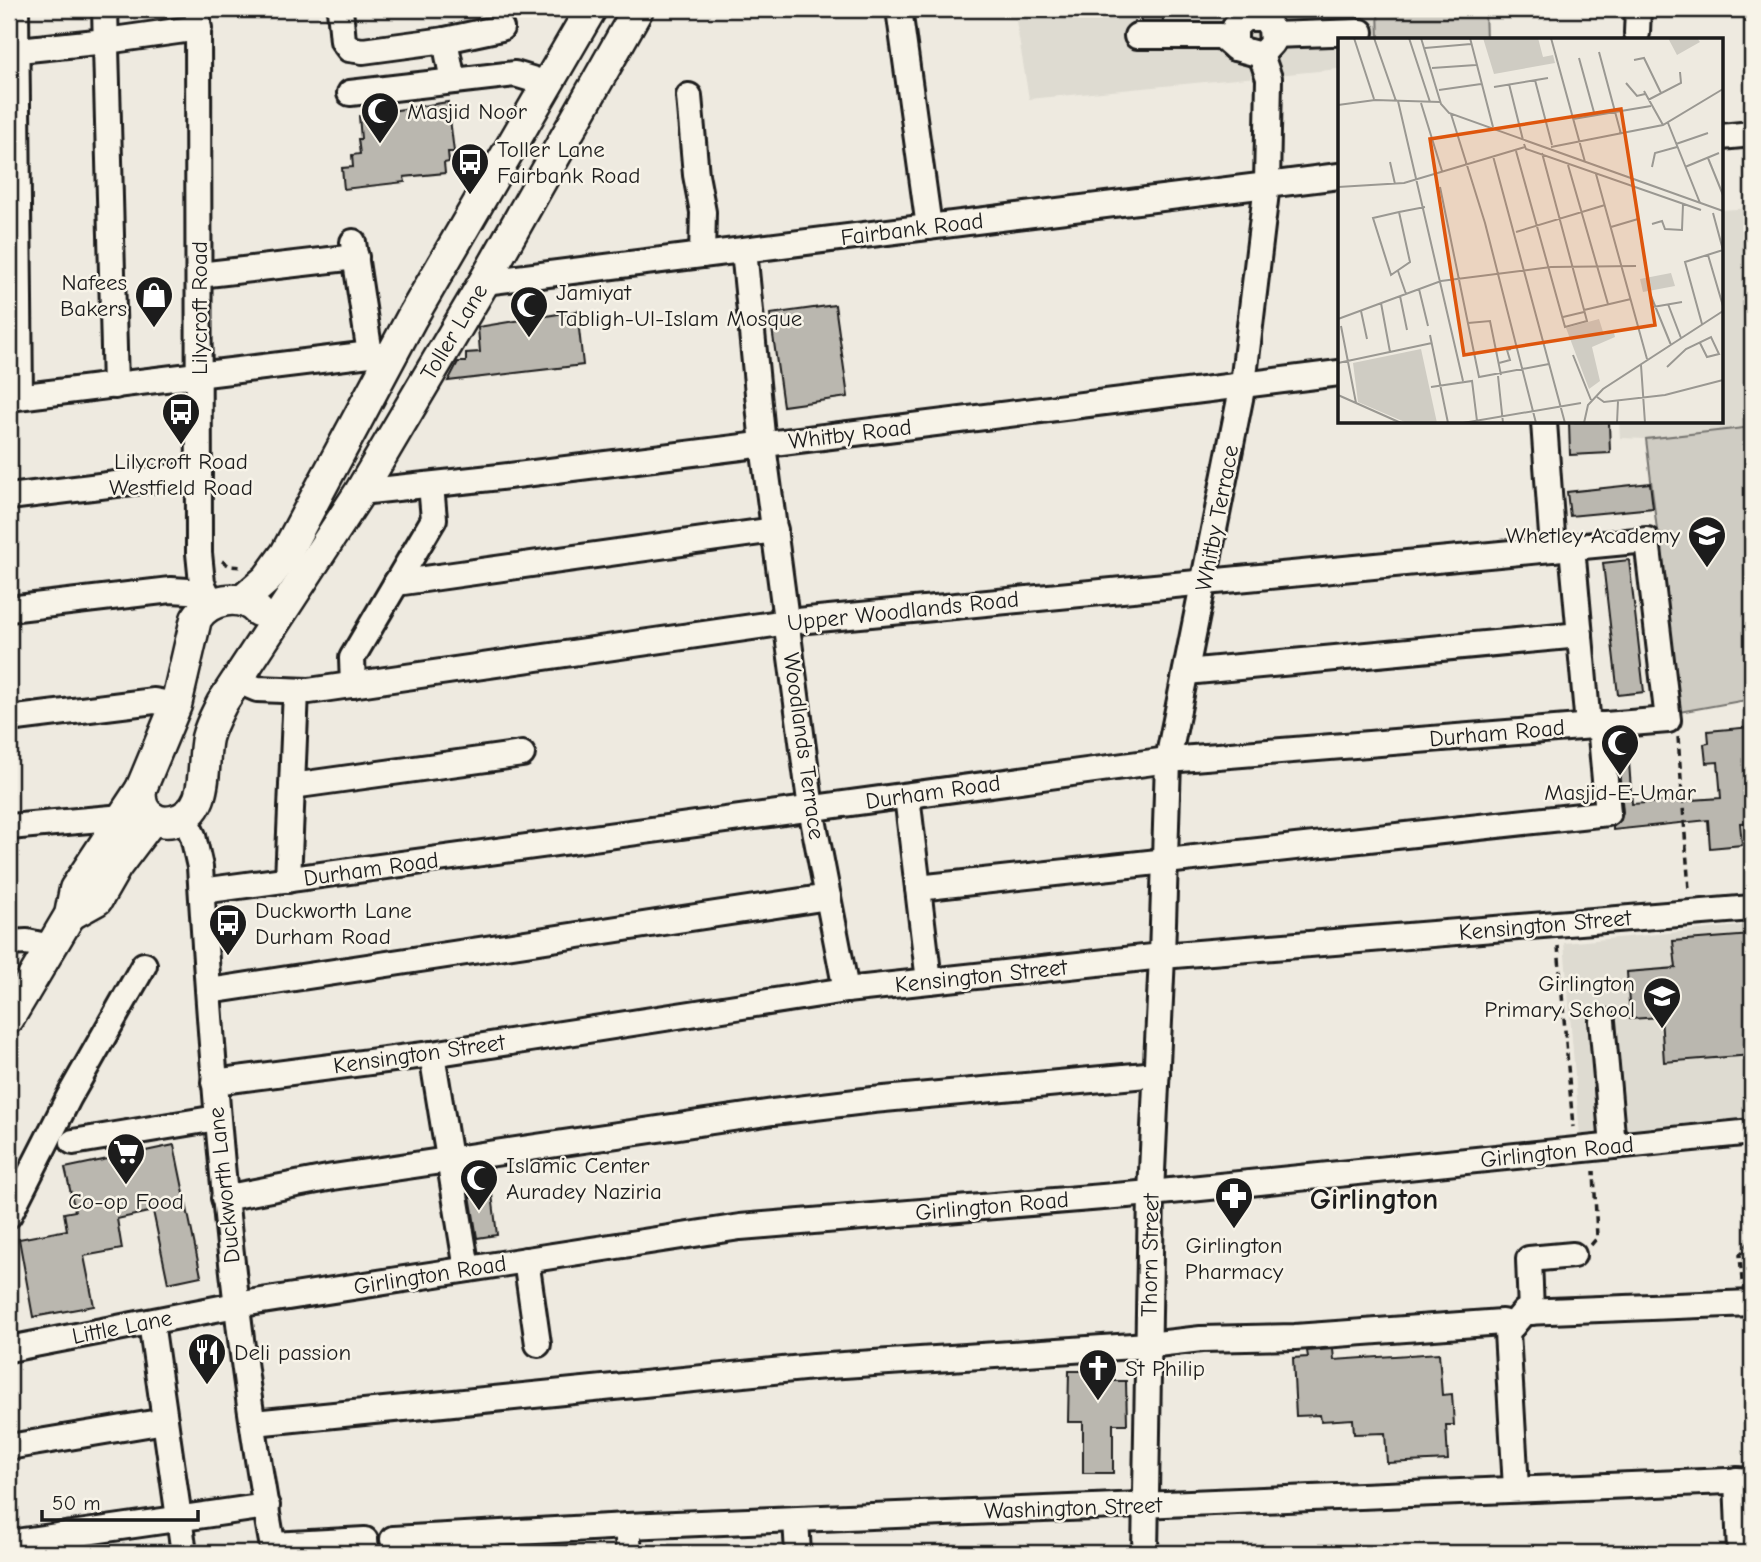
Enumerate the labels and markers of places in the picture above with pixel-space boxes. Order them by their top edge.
mosque icon: Masjid Noor [359,90,401,145]
place label: Masjid Noor [407,98,528,125]
place label: Toller Lane Fairbank Road [497,136,641,189]
bus stop icon: Toller Lane Fairbank Road [449,141,491,196]
place label: Nafees Bakers [60,269,127,322]
shop icon: Nafees Bakers [133,274,175,329]
place label: Jamiyat Tabligh-Ul-Islam Mosque [556,279,802,332]
mosque icon: Jamiyat Tabligh-Ul-Islam Mosque [508,284,550,339]
bus stop icon: Lilycroft Road Westfield Road [160,391,202,446]
place label: Lilycroft Road Westfield Road [109,448,253,501]
school or university icon: Whetley Academy [1686,514,1728,569]
place label: Whetley Academy [1506,522,1681,549]
mosque icon: Masjid-E-Umar [1599,722,1641,777]
place label: Masjid-E-Umar [1544,779,1697,806]
place label: Duckworth Lane Durham Road [255,897,412,950]
bus stop icon: Duckworth Lane Durham Road [207,902,249,957]
place label: Girlington Primary School [1484,970,1635,1023]
school or university icon: Girlington Primary School [1641,975,1683,1030]
supermarket icon: Co-op Food [105,1131,147,1186]
place label: Islamic Center Auradey Naziria [506,1152,662,1205]
mosque icon: Islamic Center Auradey Naziria [458,1157,500,1212]
pharmacy icon: Girlington Pharmacy [1213,1175,1255,1230]
place label: Co-op Food [68,1188,184,1215]
place label: Girlington Pharmacy [1185,1232,1284,1285]
restaurant icon: Deli passion [186,1331,228,1386]
place label: Deli passion [234,1339,351,1366]
church icon: St Philip [1077,1347,1119,1402]
place label: St Philip [1125,1355,1205,1382]

